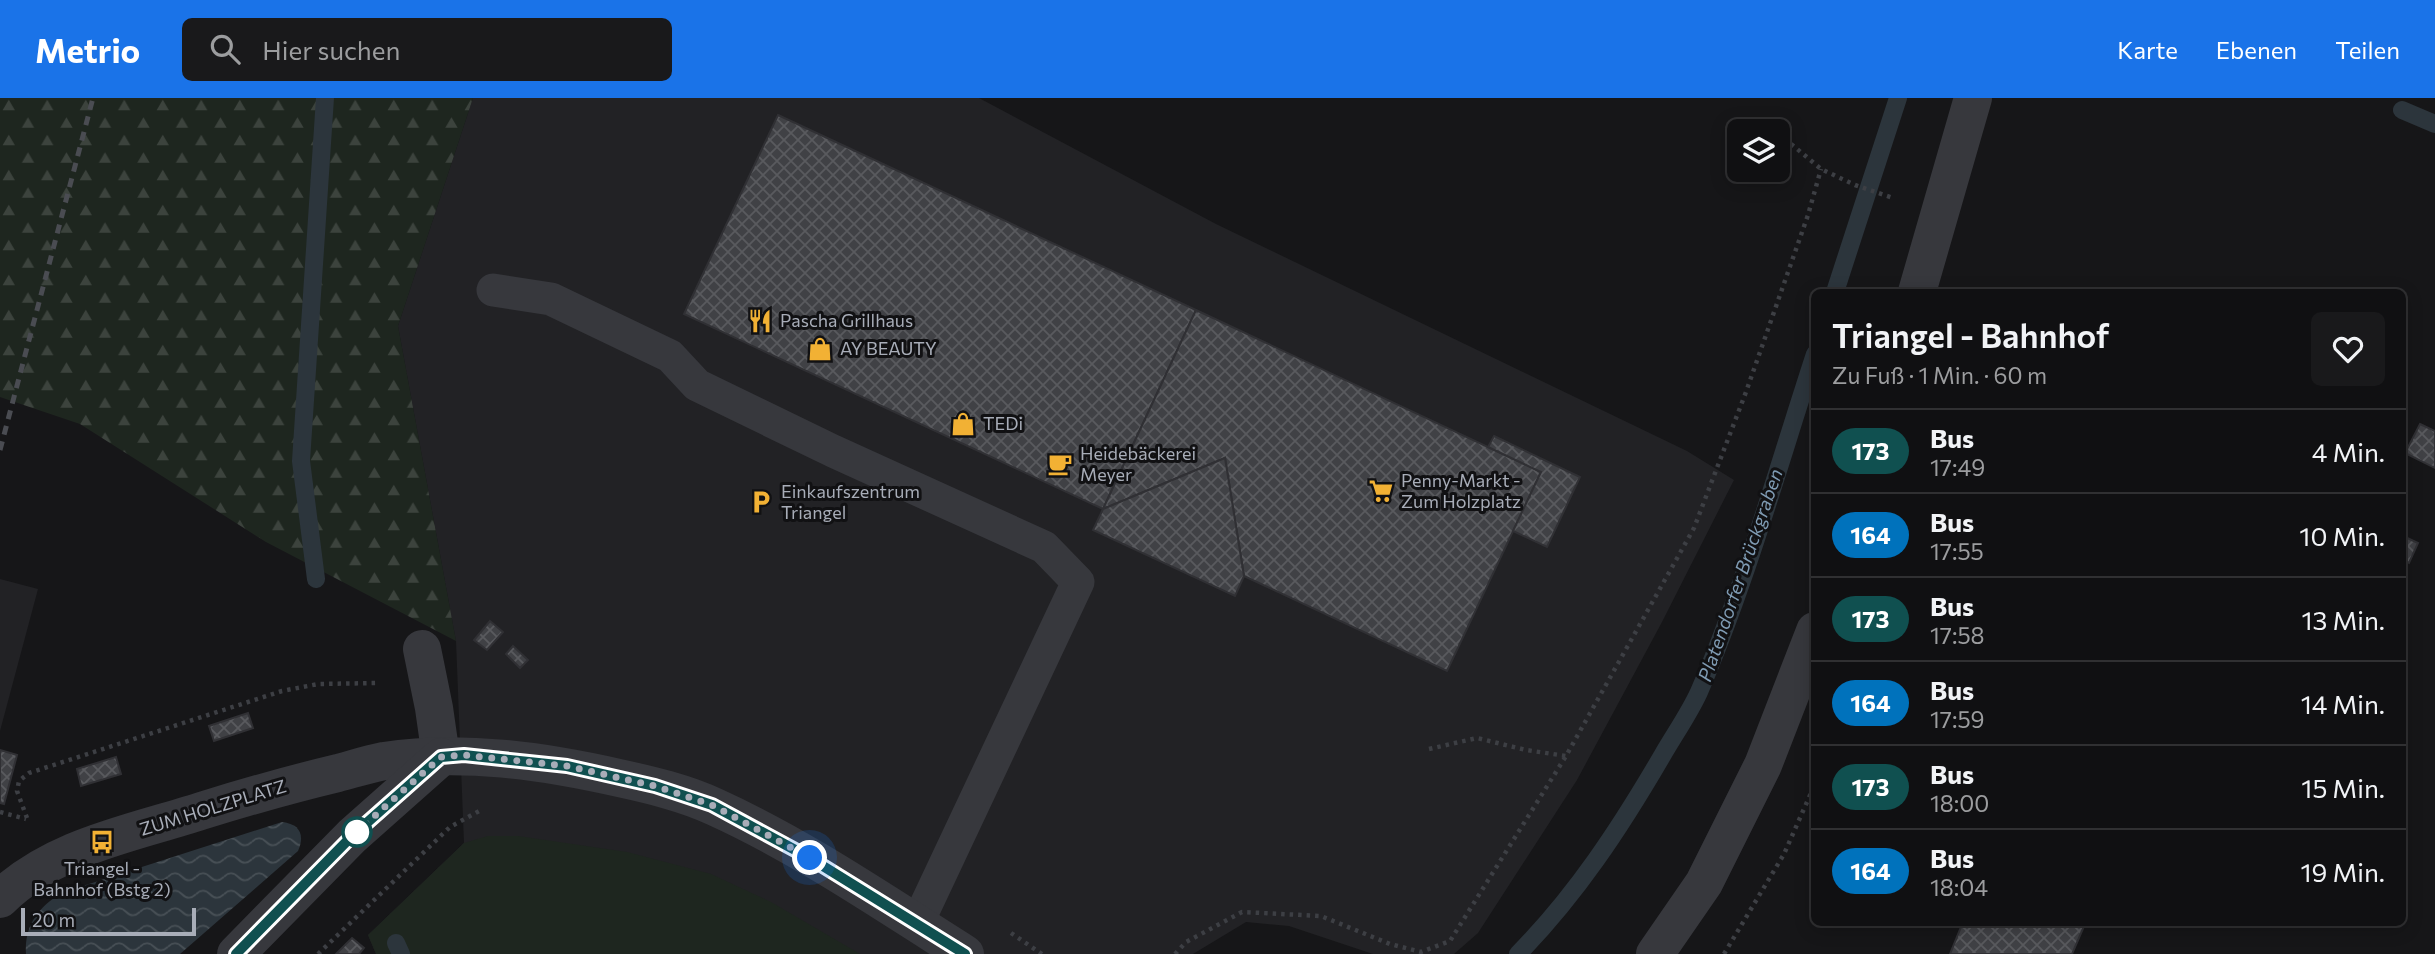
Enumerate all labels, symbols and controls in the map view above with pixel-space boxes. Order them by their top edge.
search box [182,18,672,81]
text: Metrio [35,29,140,70]
icon: search [206,30,244,68]
text: Hier suchen [262,34,400,65]
text: Karte [2117,35,2178,64]
text: Ebenen [2216,35,2297,64]
text: Teilen [2335,35,2400,64]
map controls [1727,119,1790,182]
button: layers [1727,119,1790,182]
restaurant icon: Pascha Grillhaus [746,307,774,335]
place label: Pascha Grillhaus [780,309,913,331]
button: heart [2311,312,2385,386]
text: Triangel - Bahnhof [1832,314,2109,355]
shop icon: AY BEAUTY [806,335,834,363]
place label: AY BEAUTY [840,337,937,359]
text: Zu Fuß · 1 Min. · 60 m [1832,361,2047,389]
shop icon: TEDi [949,410,977,438]
place label: TEDi [983,412,1023,434]
text: Bus [1930,422,1974,453]
text: 173 [1851,436,1890,465]
text: 4 Min. [2312,436,2385,467]
place label: Heidebäckerei Meyer [1080,442,1196,485]
cafe icon: Heidebäckerei Meyer [1046,450,1074,478]
text: 17:49 [1930,453,1985,481]
water label: Platendorfer Brückgraben [1692,465,1787,684]
place label: Penny-Markt - Zum Holzplatz [1401,469,1521,512]
supermarket icon: Penny-Markt - Zum Holzplatz [1367,477,1395,505]
place label: Einkaufszentrum Triangel [781,480,920,523]
parking icon: Einkaufszentrum Triangel [747,488,775,516]
text: Bus [1930,506,1974,537]
text: 164 [1850,520,1891,549]
text: 10 Min. [2299,520,2385,551]
text: 17:55 [1930,537,1984,565]
text: Bus [1930,590,1974,621]
text: 173 [1851,604,1890,633]
text: 13 Min. [2301,604,2385,635]
text: 17:58 [1930,621,1985,649]
text: Bus [1930,674,1974,705]
text: 164 [1850,688,1891,717]
text: 14 Min. [2301,688,2385,719]
text: 17:59 [1930,705,1985,733]
text: Bus [1930,758,1974,789]
text: 173 [1851,772,1890,801]
text: 15 Min. [2301,772,2385,803]
street label: ZUM HOLZPLATZ [137,774,289,840]
text: 18:00 [1930,789,1989,817]
unlabelled marker [342,817,372,847]
bus stop icon: Triangel - Bahnhof (Bstg 2) [88,828,116,856]
your location [792,840,827,875]
text: Bus [1930,842,1974,873]
text: 164 [1850,856,1891,885]
text: 19 Min. [2301,856,2385,887]
place label: Triangel - Bahnhof (Bstg 2) [33,857,171,900]
text: 18:04 [1930,873,1988,901]
scale bar [21,905,196,937]
text: 20 m [32,908,75,931]

